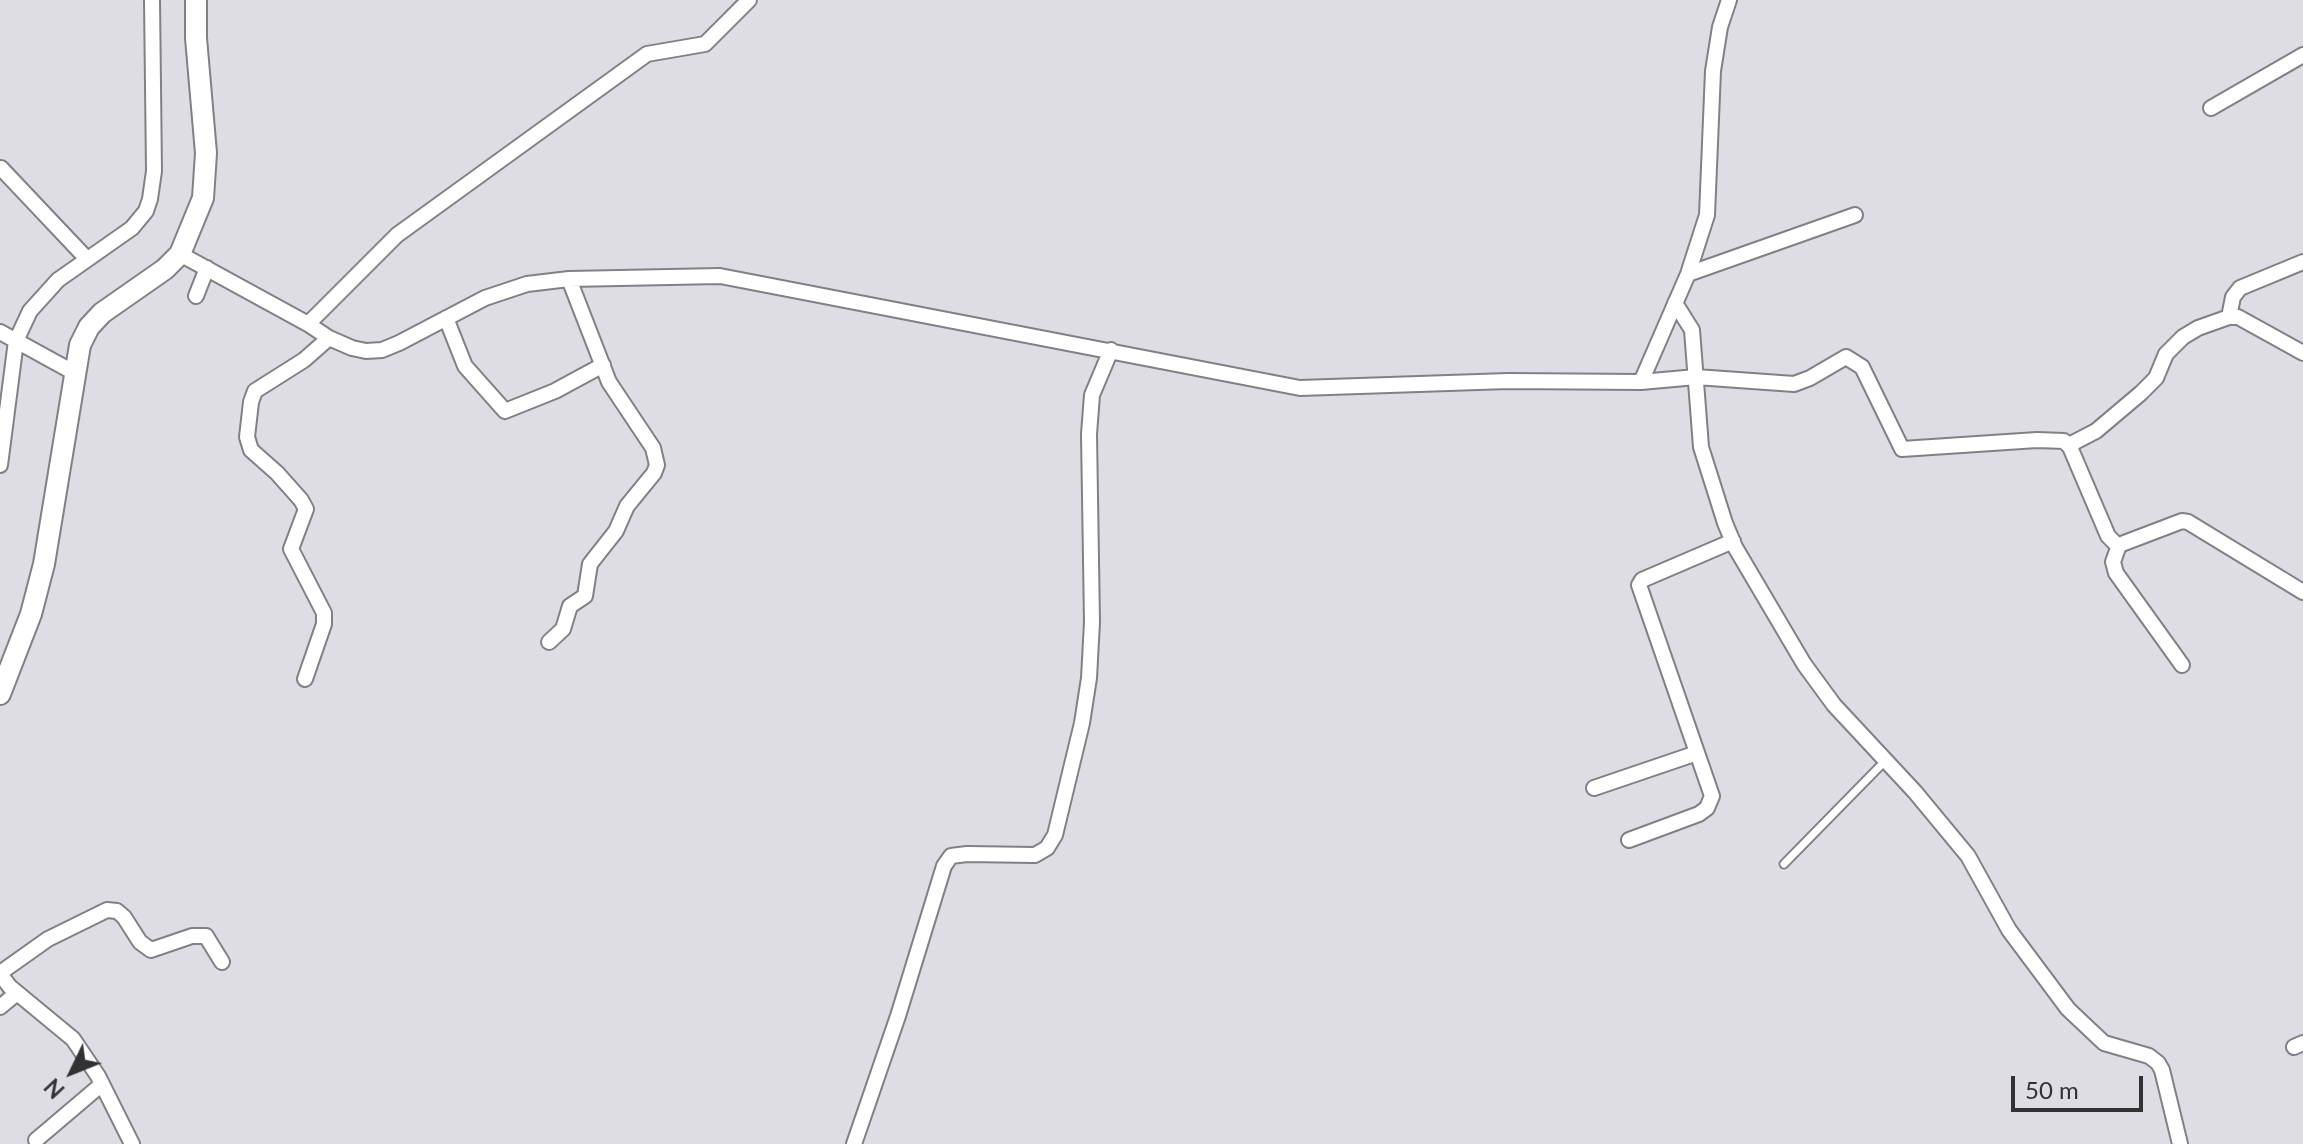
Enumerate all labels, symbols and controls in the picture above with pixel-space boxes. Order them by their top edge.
north arrow [32,1032,112,1112]
scale bar [2015,1060,2147,1110]
text: N [38,1073,70,1104]
text: 50 m [2025,1075,2079,1104]

